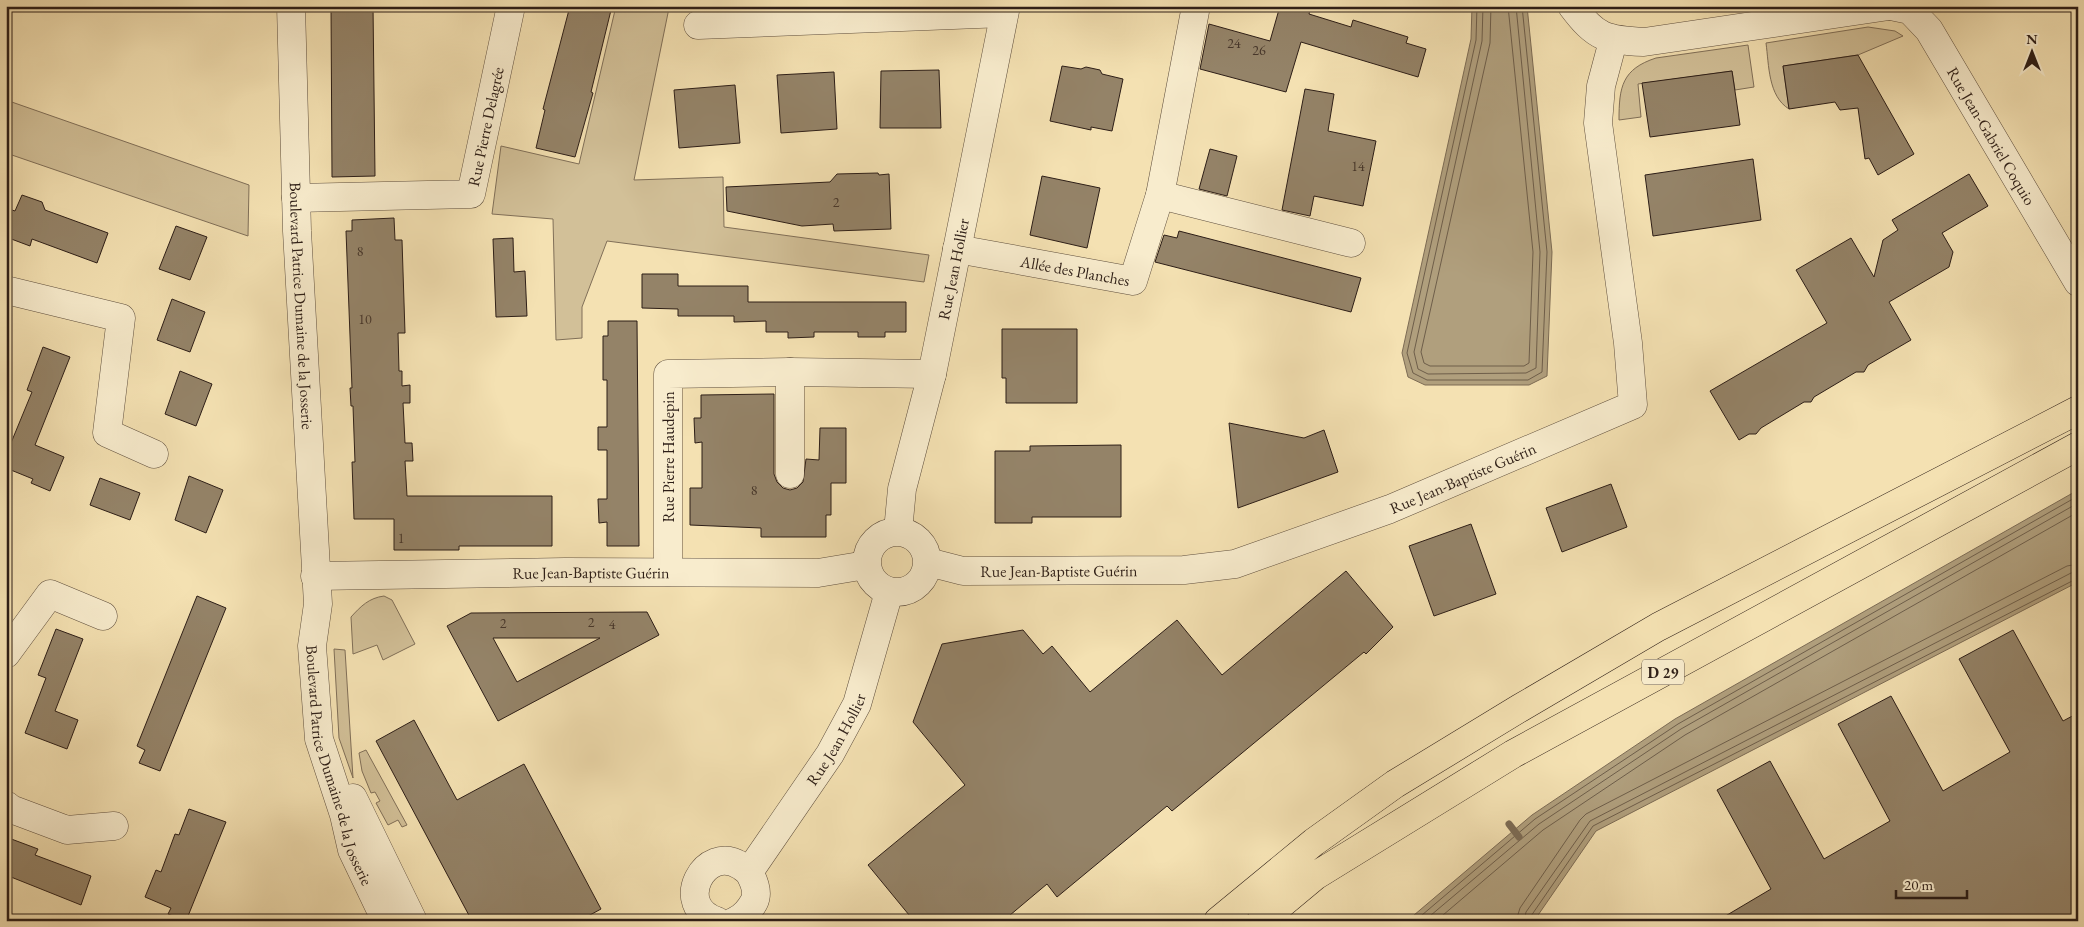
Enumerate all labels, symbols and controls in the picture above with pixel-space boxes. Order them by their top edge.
north arrow [2006,28,2056,78]
text: N [2026,30,2038,48]
house number: 24 [1227,34,1241,52]
house number: 26 [1252,41,1266,59]
street label: Rue Jean-Gabriel Coquio [1943,63,2041,209]
street label: Rue Pierre Delagrée [462,65,508,188]
house number: 14 [1351,157,1365,175]
street label: Boulevard Patrice Dumaine de la Josserie [285,182,319,430]
house number: 2 [833,193,840,211]
street label: Rue Jean Hollier [933,216,974,322]
house number: 8 [357,242,364,260]
street label: Allée des Planches [1018,250,1131,291]
house number: 10 [358,310,372,328]
street label: Rue Pierre Haudepin [658,391,679,523]
street label: Rue Jean-Baptiste Guérin [1386,437,1539,518]
house number: 8 [751,481,758,499]
house number: 1 [398,529,404,547]
street label: Rue Jean-Baptiste Guérin [980,560,1138,581]
street label: Rue Jean-Baptiste Guérin [512,561,670,583]
house number: 2 [588,613,595,631]
house number: 2 [500,614,507,632]
house number: 4 [609,615,616,633]
street label: Boulevard Patrice Dumaine de la Josserie [301,644,378,888]
road number: D 29 [1642,660,1684,684]
street label: Rue Jean Hollier [801,690,870,789]
scale bar [1896,867,1968,899]
text: 20 m [1904,875,1933,894]

